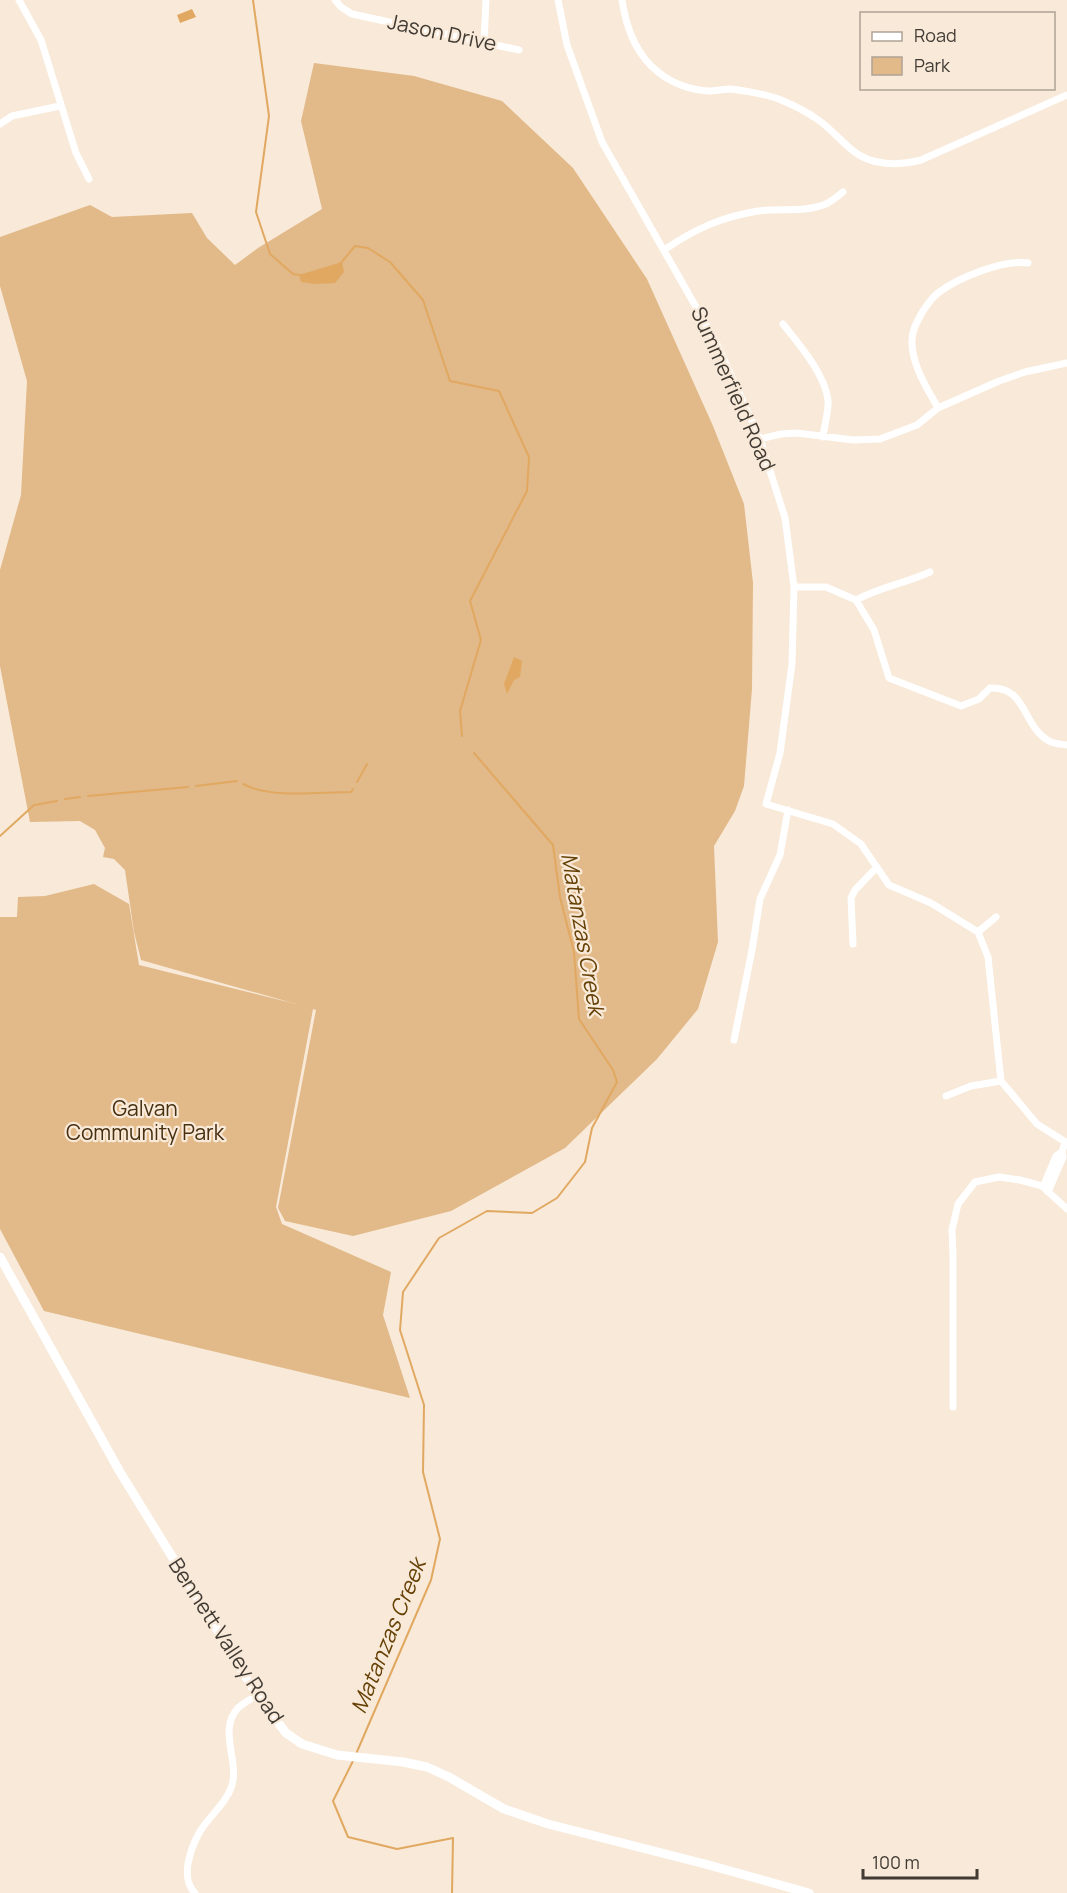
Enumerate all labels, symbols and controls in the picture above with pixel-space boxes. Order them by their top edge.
street label: Jason Drive [385,7,499,57]
legend [860,12,1055,90]
text: Road [914,23,957,47]
text: Park [914,53,951,77]
street label: Summerfield Road [685,302,783,475]
water label: Matanzas Creek [554,851,613,1020]
park label: Galvan Community Park [66,1094,225,1146]
water label: Matanzas Creek [343,1551,434,1718]
street label: Bennett Valley Road [163,1552,291,1729]
scale bar [863,1842,977,1880]
text: 100 m [872,1850,920,1874]

